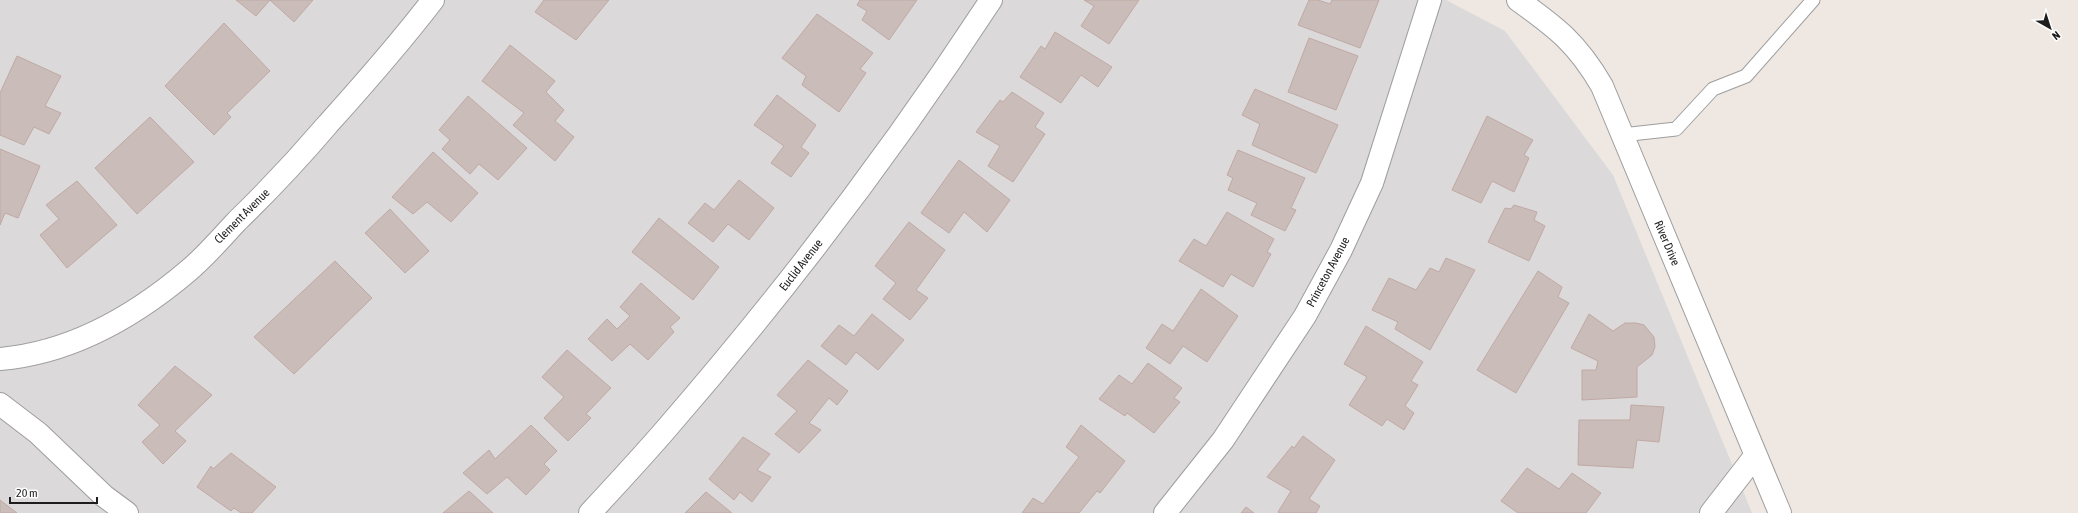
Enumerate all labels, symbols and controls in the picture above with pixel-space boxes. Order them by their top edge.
north arrow [2030,8,2070,48]
text: N [2050,29,2063,42]
street label: Clement Avenue [212,186,272,246]
street label: River Drive [1651,218,1683,268]
street label: Princeton Avenue [1304,234,1352,310]
street label: Euclid Avenue [776,236,826,294]
scale bar [10,479,97,505]
text: 20 m [16,486,38,500]

